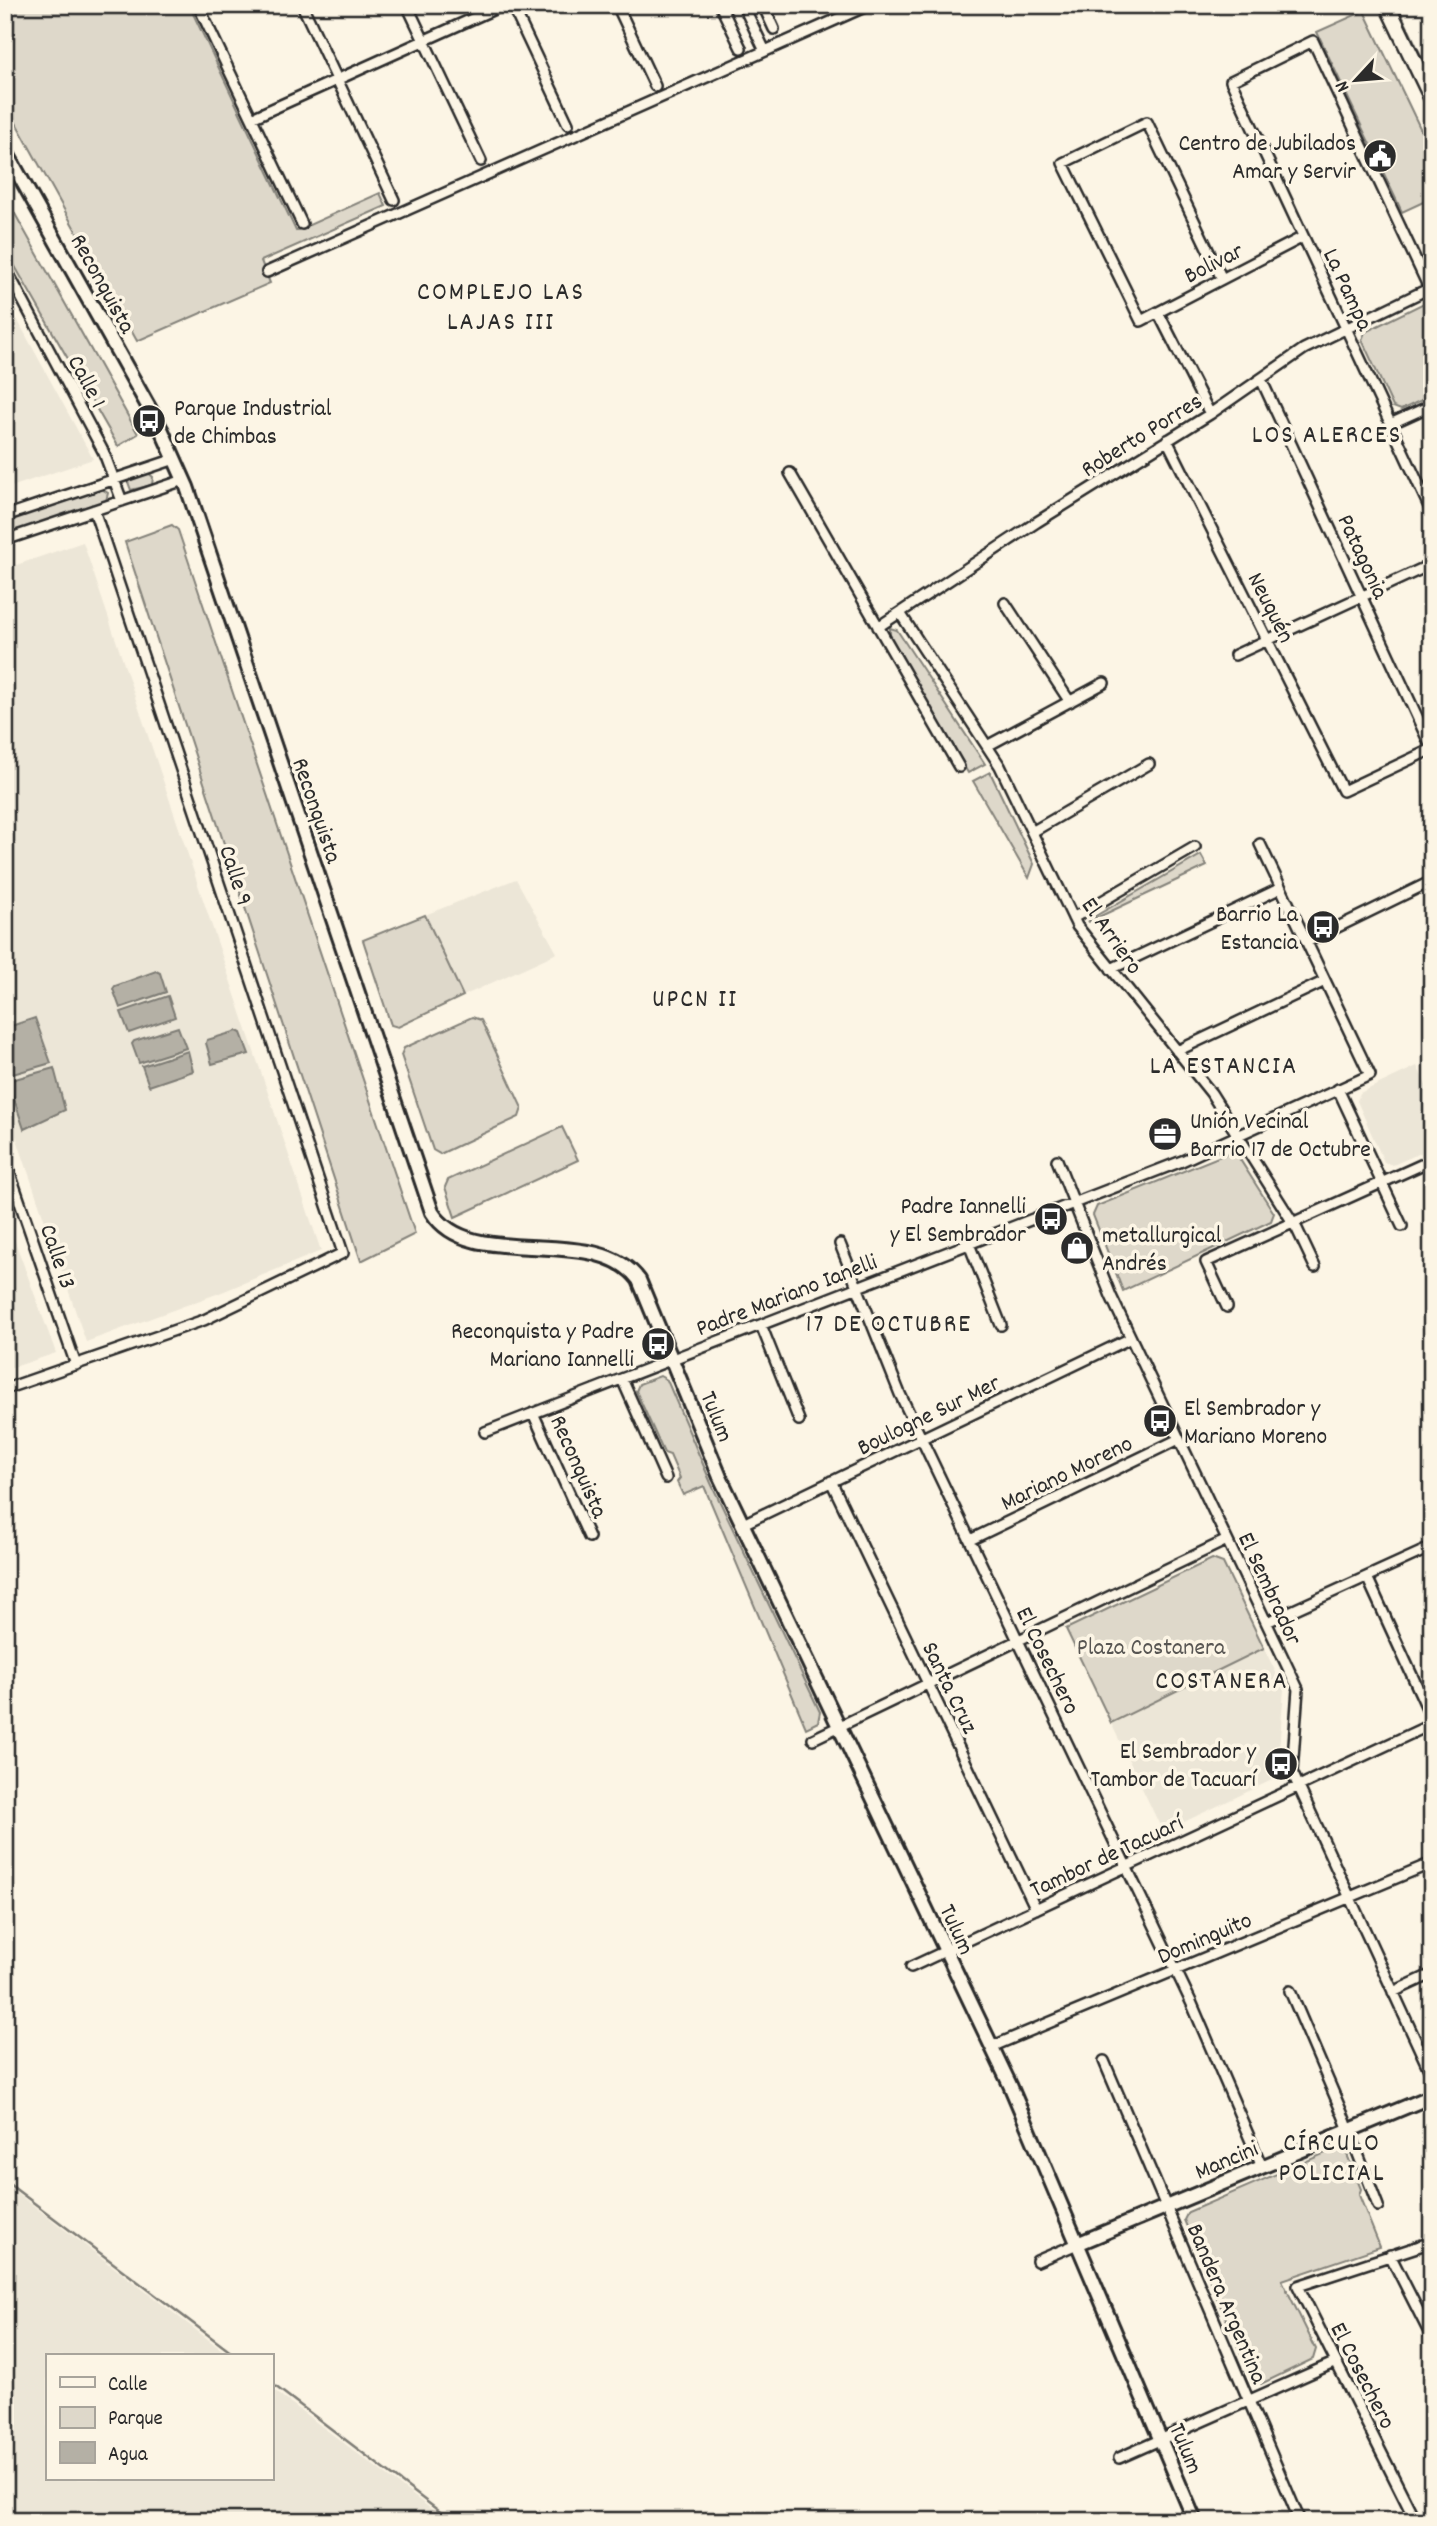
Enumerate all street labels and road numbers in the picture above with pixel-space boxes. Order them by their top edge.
street label: Reconquista [60,228,143,341]
street label: Bolivar [1179,235,1250,294]
street label: La Pampa [1312,243,1380,338]
street label: Calle 1 [57,350,113,415]
street label: Roberto Porres [1075,386,1210,487]
street label: Patagonia [1327,509,1396,606]
street label: Neuquén [1237,567,1302,650]
street label: Reconquista [281,754,349,869]
street label: Calle 9 [208,841,260,910]
street label: El Arriero [1072,891,1150,982]
street label: Calle 13 [29,1220,83,1294]
street label: Padre Mariano Ianelli [692,1247,883,1347]
street label: Boulogne Sur Mer [852,1367,1007,1466]
street label: Tulum [690,1386,741,1448]
street label: Reconquista [540,1410,615,1525]
street label: Mariano Moreno [996,1428,1139,1521]
street label: El Sembrador [1227,1527,1309,1651]
street label: El Cosechero [1006,1602,1087,1721]
street label: Santa Cruz [911,1636,985,1740]
street label: Tambor de Tacuarí [1025,1807,1191,1908]
street label: Tulum [929,1899,982,1961]
street label: Dominguito [1153,1905,1258,1975]
street label: Mancini [1190,2133,1264,2190]
street label: Bandera Argentina [1176,2219,1275,2390]
street label: El Cosechero [1320,2317,1403,2436]
street label: Tulum [1158,2418,1210,2480]

